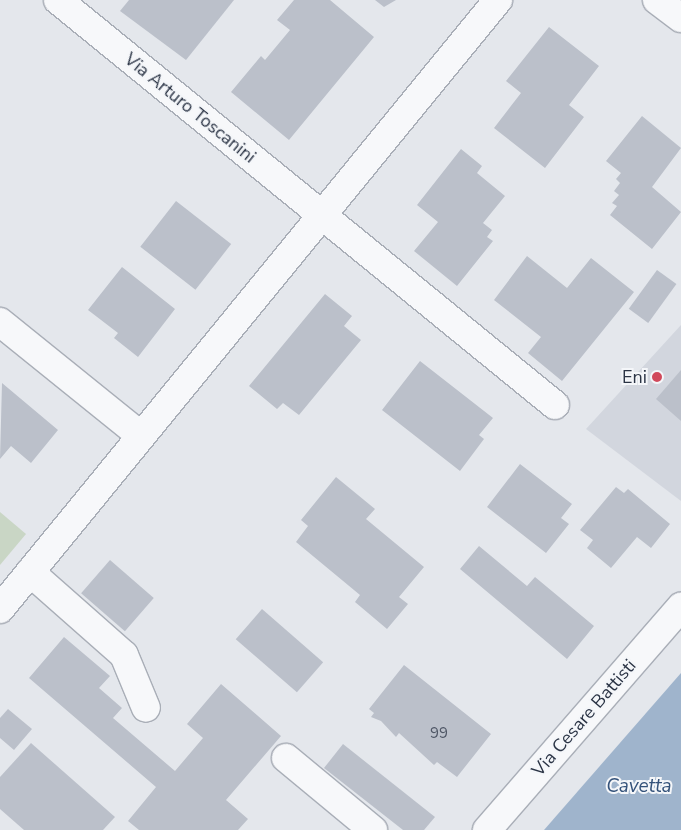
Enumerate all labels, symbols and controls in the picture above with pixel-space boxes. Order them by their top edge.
street label: Via Arturo Toscanini [120,48,260,168]
place label: Eni [622,366,647,388]
marker: Eni [651,371,663,383]
street label: Via Cesare Battisti [527,655,641,781]
house number: 99 [430,725,448,743]
water label: Cavetta [606,776,672,798]

